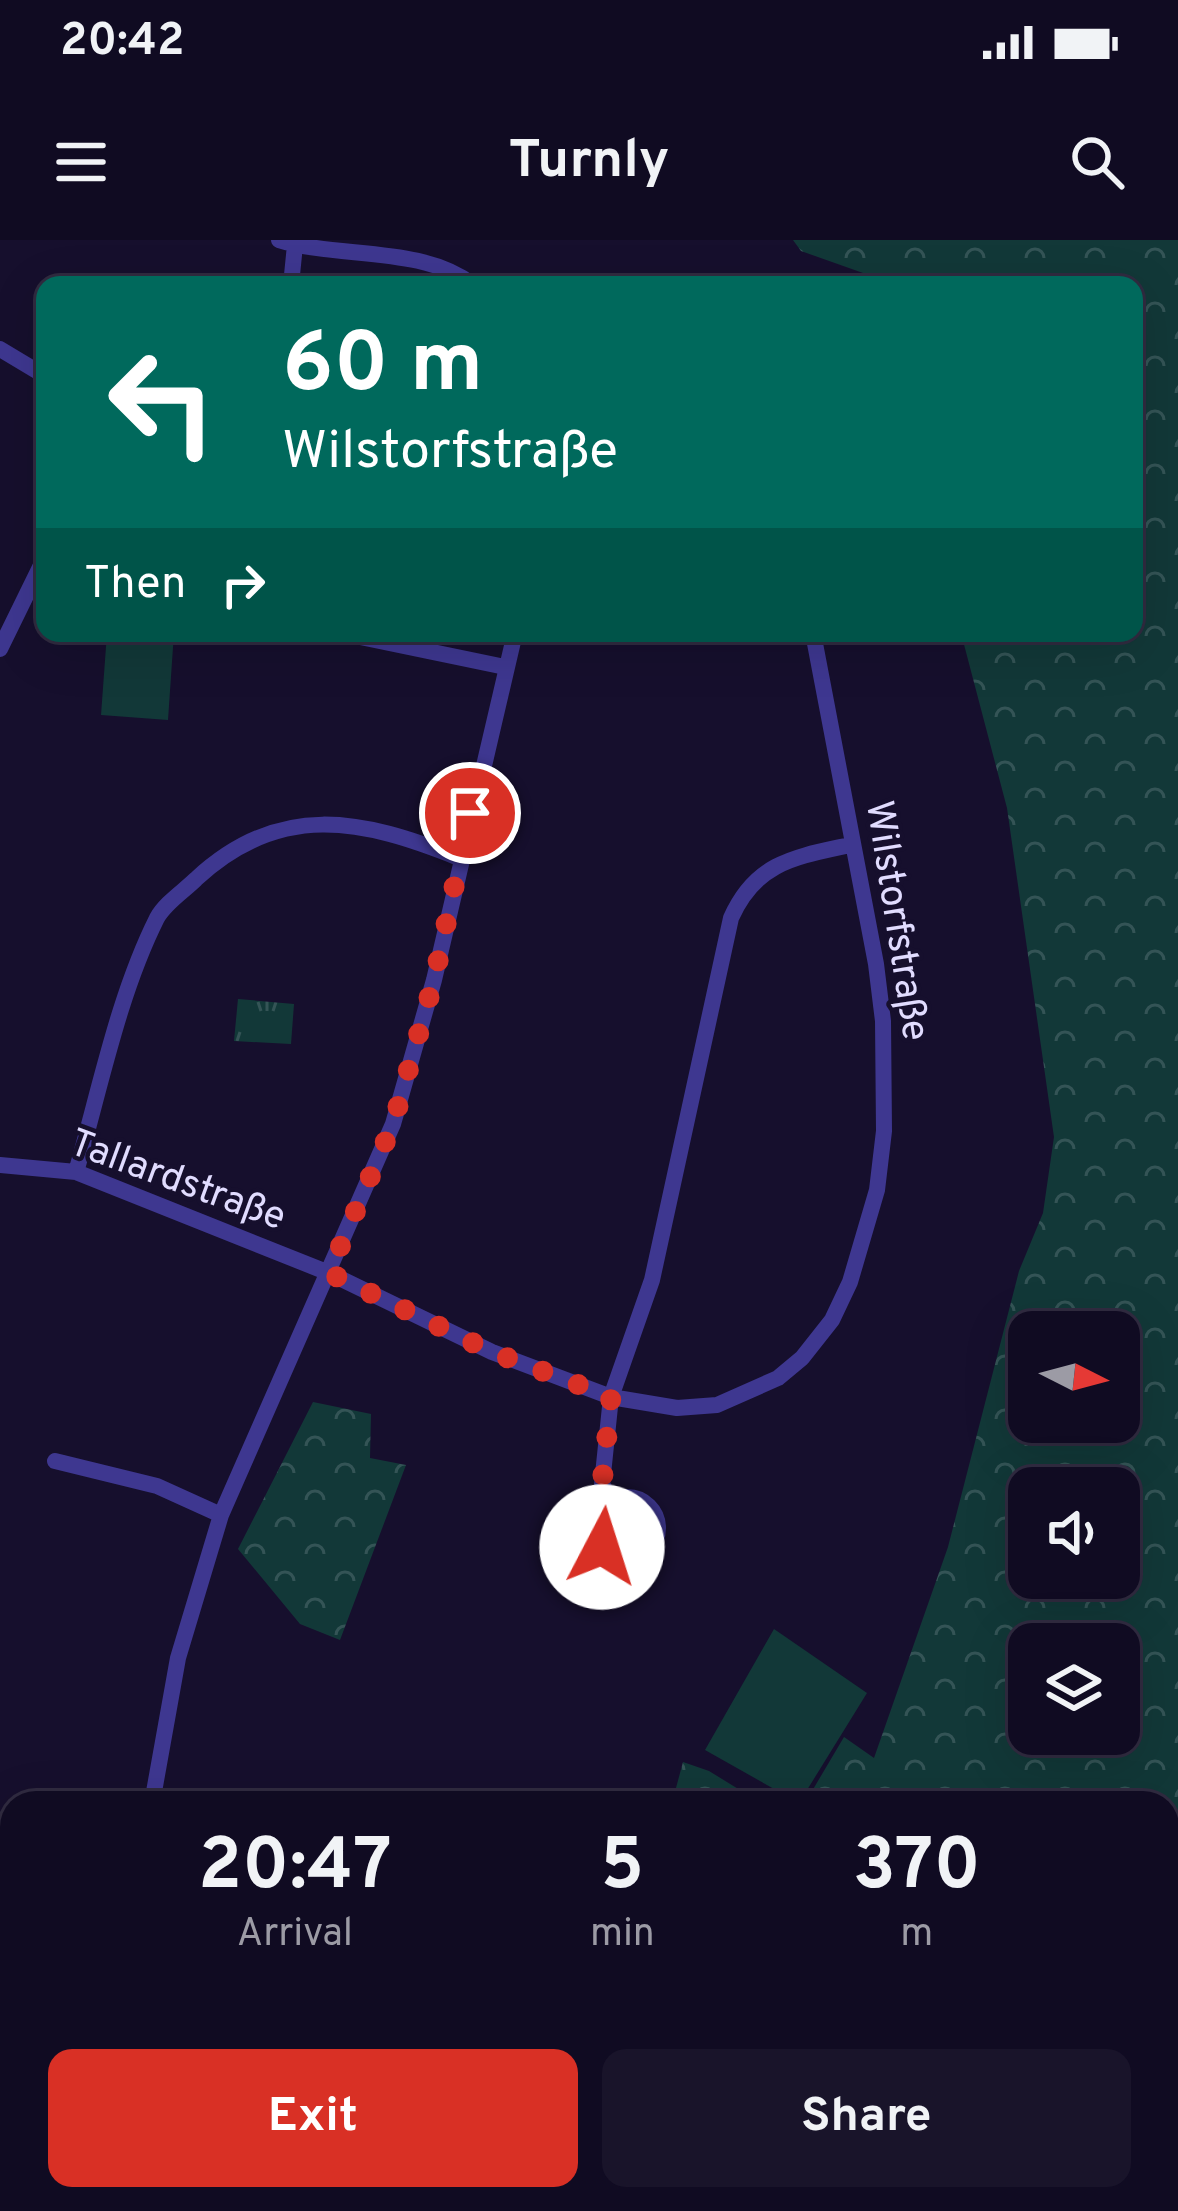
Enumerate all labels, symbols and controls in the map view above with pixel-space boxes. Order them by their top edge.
text: 20:42 [60,14,184,71]
text: Turnly [508,128,670,197]
icon: menu [48,129,114,195]
icon: search [1064,129,1130,195]
text: 60 m [282,315,483,421]
icon: left [84,324,240,480]
text: Wilstorfstraße [282,419,618,488]
icon: right [210,552,276,618]
text: Then [84,557,186,614]
pin [419,762,521,864]
icon: arrive [437,780,503,846]
street label: Wilstorfstraße [852,797,938,1045]
street label: Tallardstraße [62,1120,292,1244]
north arrow [1008,1311,1140,1443]
map controls [1008,1311,1140,1755]
button: sound [1008,1467,1140,1599]
position arrow [539,1484,665,1610]
button: layers [1008,1623,1140,1755]
text: 20:47 [198,1823,392,1915]
text: 5 [600,1823,644,1915]
text: 370 [853,1823,981,1915]
text: Arrival [237,1911,353,1960]
text: min [590,1911,655,1960]
text: m [900,1911,933,1960]
button: Exit [48,2049,578,2187]
button: Share [602,2049,1131,2187]

